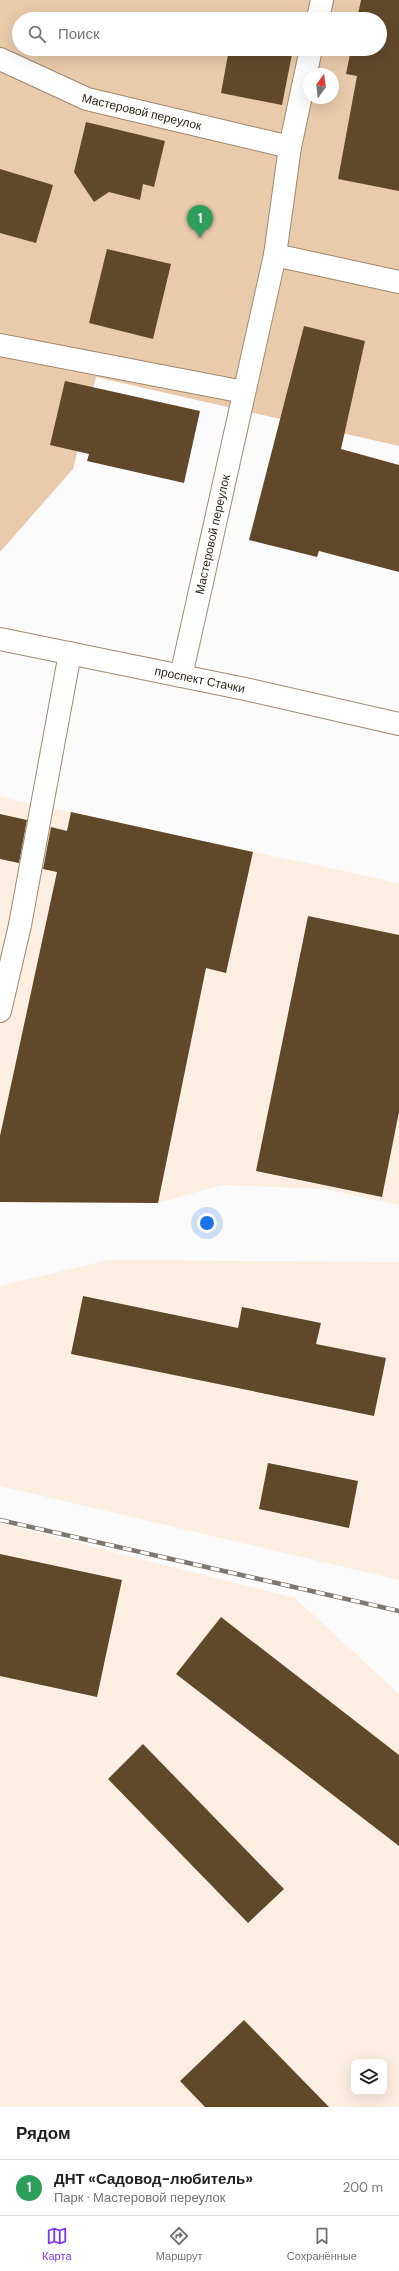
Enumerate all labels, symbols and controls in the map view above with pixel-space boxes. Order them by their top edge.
search box [12,12,387,56]
icon: search [26,23,48,45]
text: Поиск [58,24,100,44]
north arrow [303,68,339,104]
street label: Мастеровой переулок [80,90,204,134]
pin: 1 [187,205,213,238]
street label: Мастеровой переулок [191,472,234,596]
street label: проспект Стачки [153,663,246,697]
your location [197,1213,217,1233]
map controls [351,2059,387,2095]
button: layers [351,2059,387,2095]
text: Рядом [16,2122,71,2144]
text: ДНТ «Садовод-любитель» [54,2169,253,2189]
text: 1 [27,2179,31,2196]
text: 200 m [343,2179,383,2196]
text: Парк · Мастеровой переулок [54,2189,225,2206]
tab: Карта [42,2225,72,2263]
tab: Маршрут [156,2225,203,2263]
tab: Сохранённые [287,2225,357,2263]

